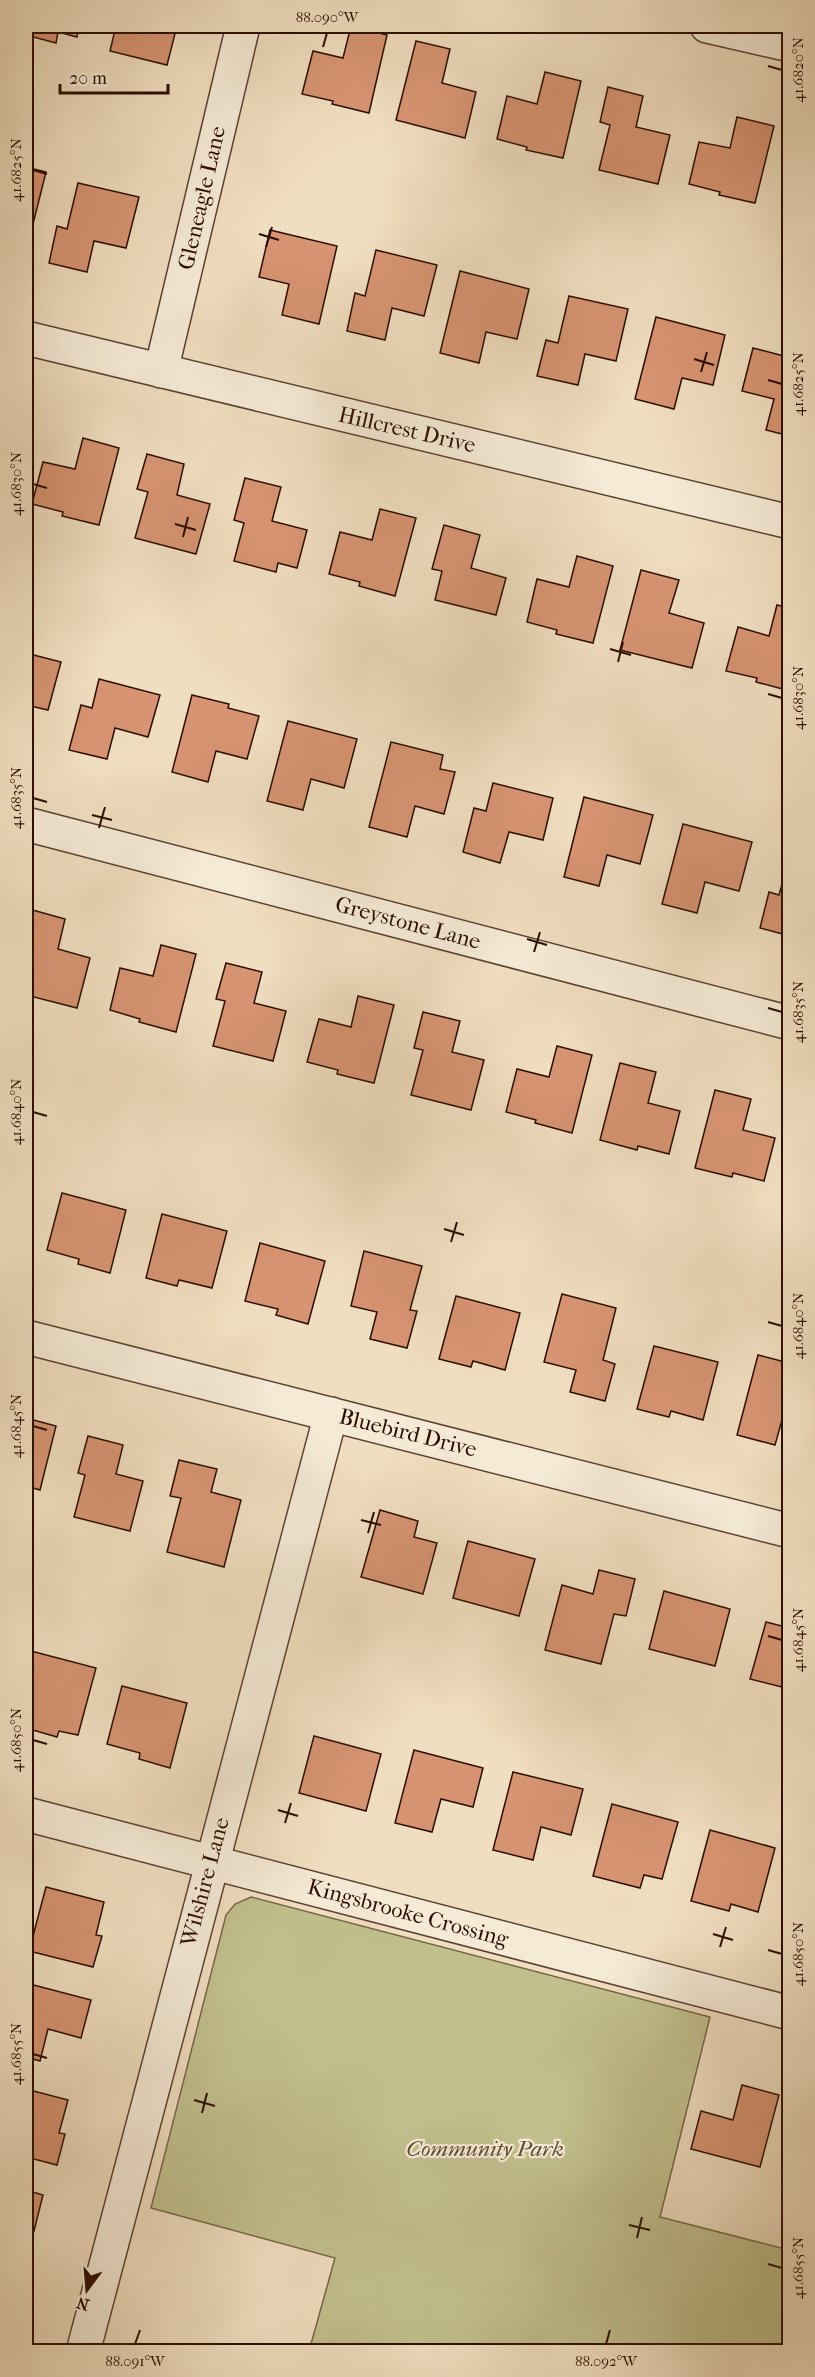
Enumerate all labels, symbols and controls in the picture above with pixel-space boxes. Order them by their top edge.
text: 88.090°W [296,8,360,26]
text: 41.6820°N [789,37,807,103]
scale bar [60,57,168,95]
text: 20 m [69,68,107,89]
street label: Gleneagle Lane [173,124,231,272]
text: 41.6825°N [7,137,25,202]
text: 41.6825°N [789,351,807,416]
street label: Hillcrest Drive [336,402,478,458]
text: 41.6830°N [7,451,25,516]
text: 41.6830°N [789,665,807,730]
text: 41.6835°N [7,766,25,829]
street label: Greystone Lane [333,891,484,955]
text: 41.6835°N [789,980,807,1043]
text: 41.6840°N [7,1078,25,1145]
text: 41.6840°N [789,1292,807,1359]
text: 41.6845°N [7,1393,25,1458]
street label: Bluebird Drive [336,1403,480,1463]
text: 41.6845°N [789,1607,807,1672]
text: 41.6850°N [7,1707,25,1772]
street label: Wilshire Lane [175,1814,235,1950]
street label: Kingsbrooke Crossing [305,1874,512,1952]
text: 41.6850°N [789,1921,807,1986]
text: 41.6855°N [7,2022,25,2085]
park label: Community Park [406,2136,564,2162]
text: 41.6855°N [789,2236,807,2299]
north arrow [57,2260,117,2320]
text: N [74,2293,91,2315]
text: 88.091°W [105,2352,166,2370]
text: 88.092°W [575,2352,638,2370]

